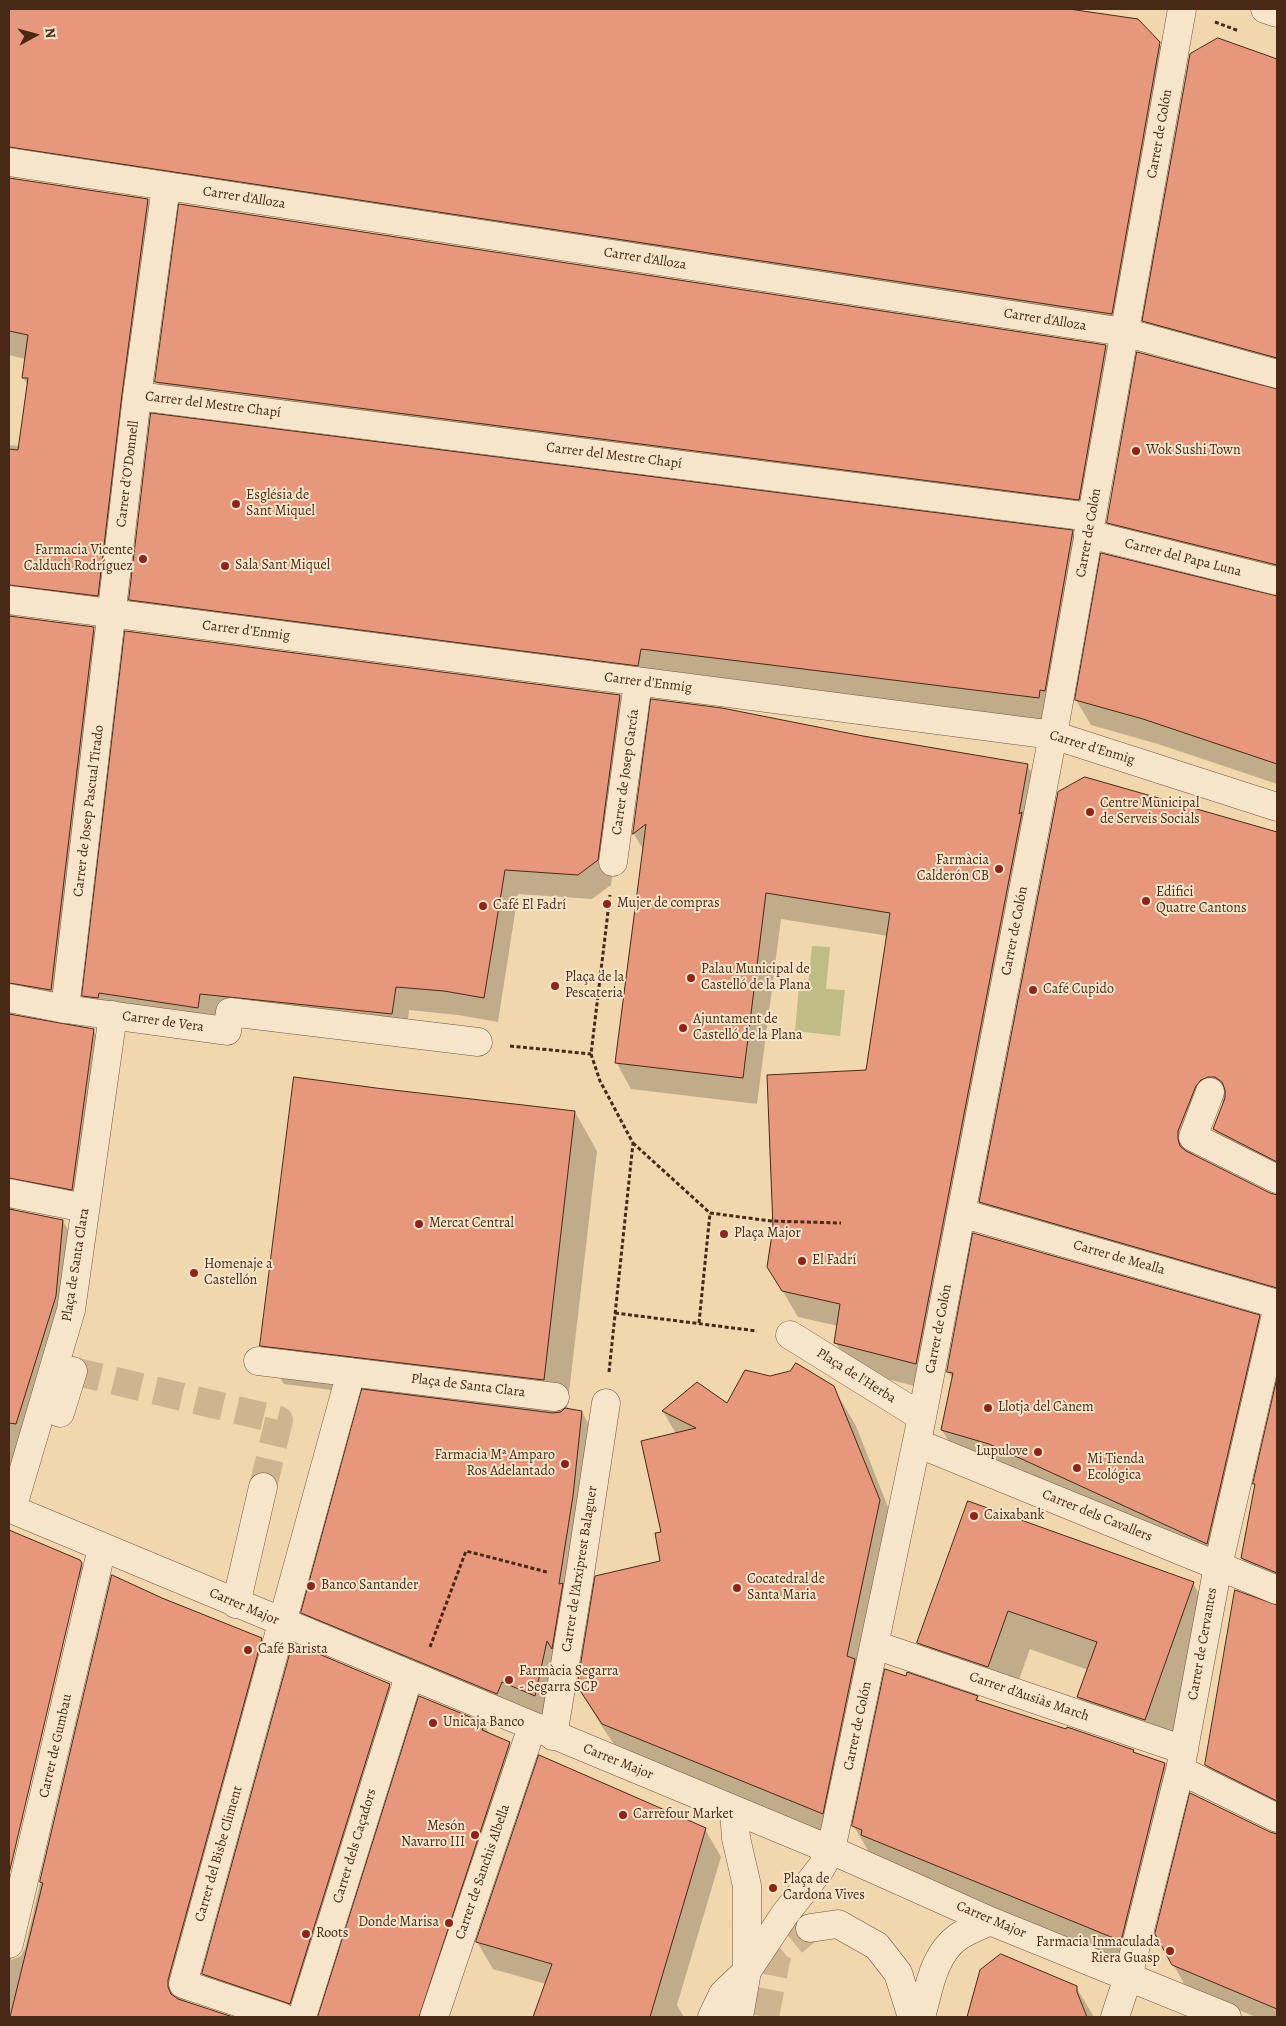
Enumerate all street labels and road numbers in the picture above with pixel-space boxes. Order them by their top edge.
street label: Carrer de Colón [1144,88,1176,180]
street label: Carrer d'Alloza [201,183,287,213]
street label: Carrer d'Alloza [602,244,688,274]
street label: Carrer d'Alloza [1002,305,1088,335]
street label: Carrer del Mestre Chapí [144,388,282,422]
street label: Carrer d'O'Donnell [113,420,143,528]
street label: Carrer del Mestre Chapí [545,439,683,473]
street label: Carrer de Colón [1073,487,1105,579]
street label: Carrer del Papa Luna [1123,535,1243,581]
street label: Carrer d'Enmig [201,617,291,645]
street label: Carrer d'Enmig [603,669,693,697]
street label: Carrer de Josep García [609,708,643,836]
street label: Carrer de Josep Pascual Tirado [70,724,108,898]
street label: Carrer d'Enmig [1047,727,1137,769]
street label: Carrer de Colón [998,885,1032,977]
street label: Carrer de Vera [121,1008,205,1036]
street label: Plaça de Santa Clara [59,1207,93,1323]
street label: Carrer de Mealla [1071,1237,1167,1279]
street label: Carrer de Colón [922,1283,956,1375]
street label: Plaça de l'Herba [813,1345,899,1407]
street label: Plaça de Santa Clara [410,1371,526,1401]
street label: Carrer de l'Arxiprest Balaguer [559,1485,601,1653]
street label: Carrer dels Cavallers [1039,1486,1155,1546]
street label: Carrer Major [206,1585,282,1629]
street label: Carrer de Cervantes [1185,1586,1221,1702]
street label: Carrer d'Ausiàs March [967,1669,1091,1725]
street label: Carrer de Colón [840,1680,876,1772]
street label: Carrer de Gumbau [36,1692,76,1800]
street label: Carrer Major [580,1740,656,1784]
street label: Carrer del Bisbe Climent [192,1784,246,1924]
street label: Carrer dels Caçadors [330,1787,380,1905]
street label: Carrer de Sanchis Albella [452,1802,514,1942]
street label: Carrer Major [953,1898,1029,1942]

